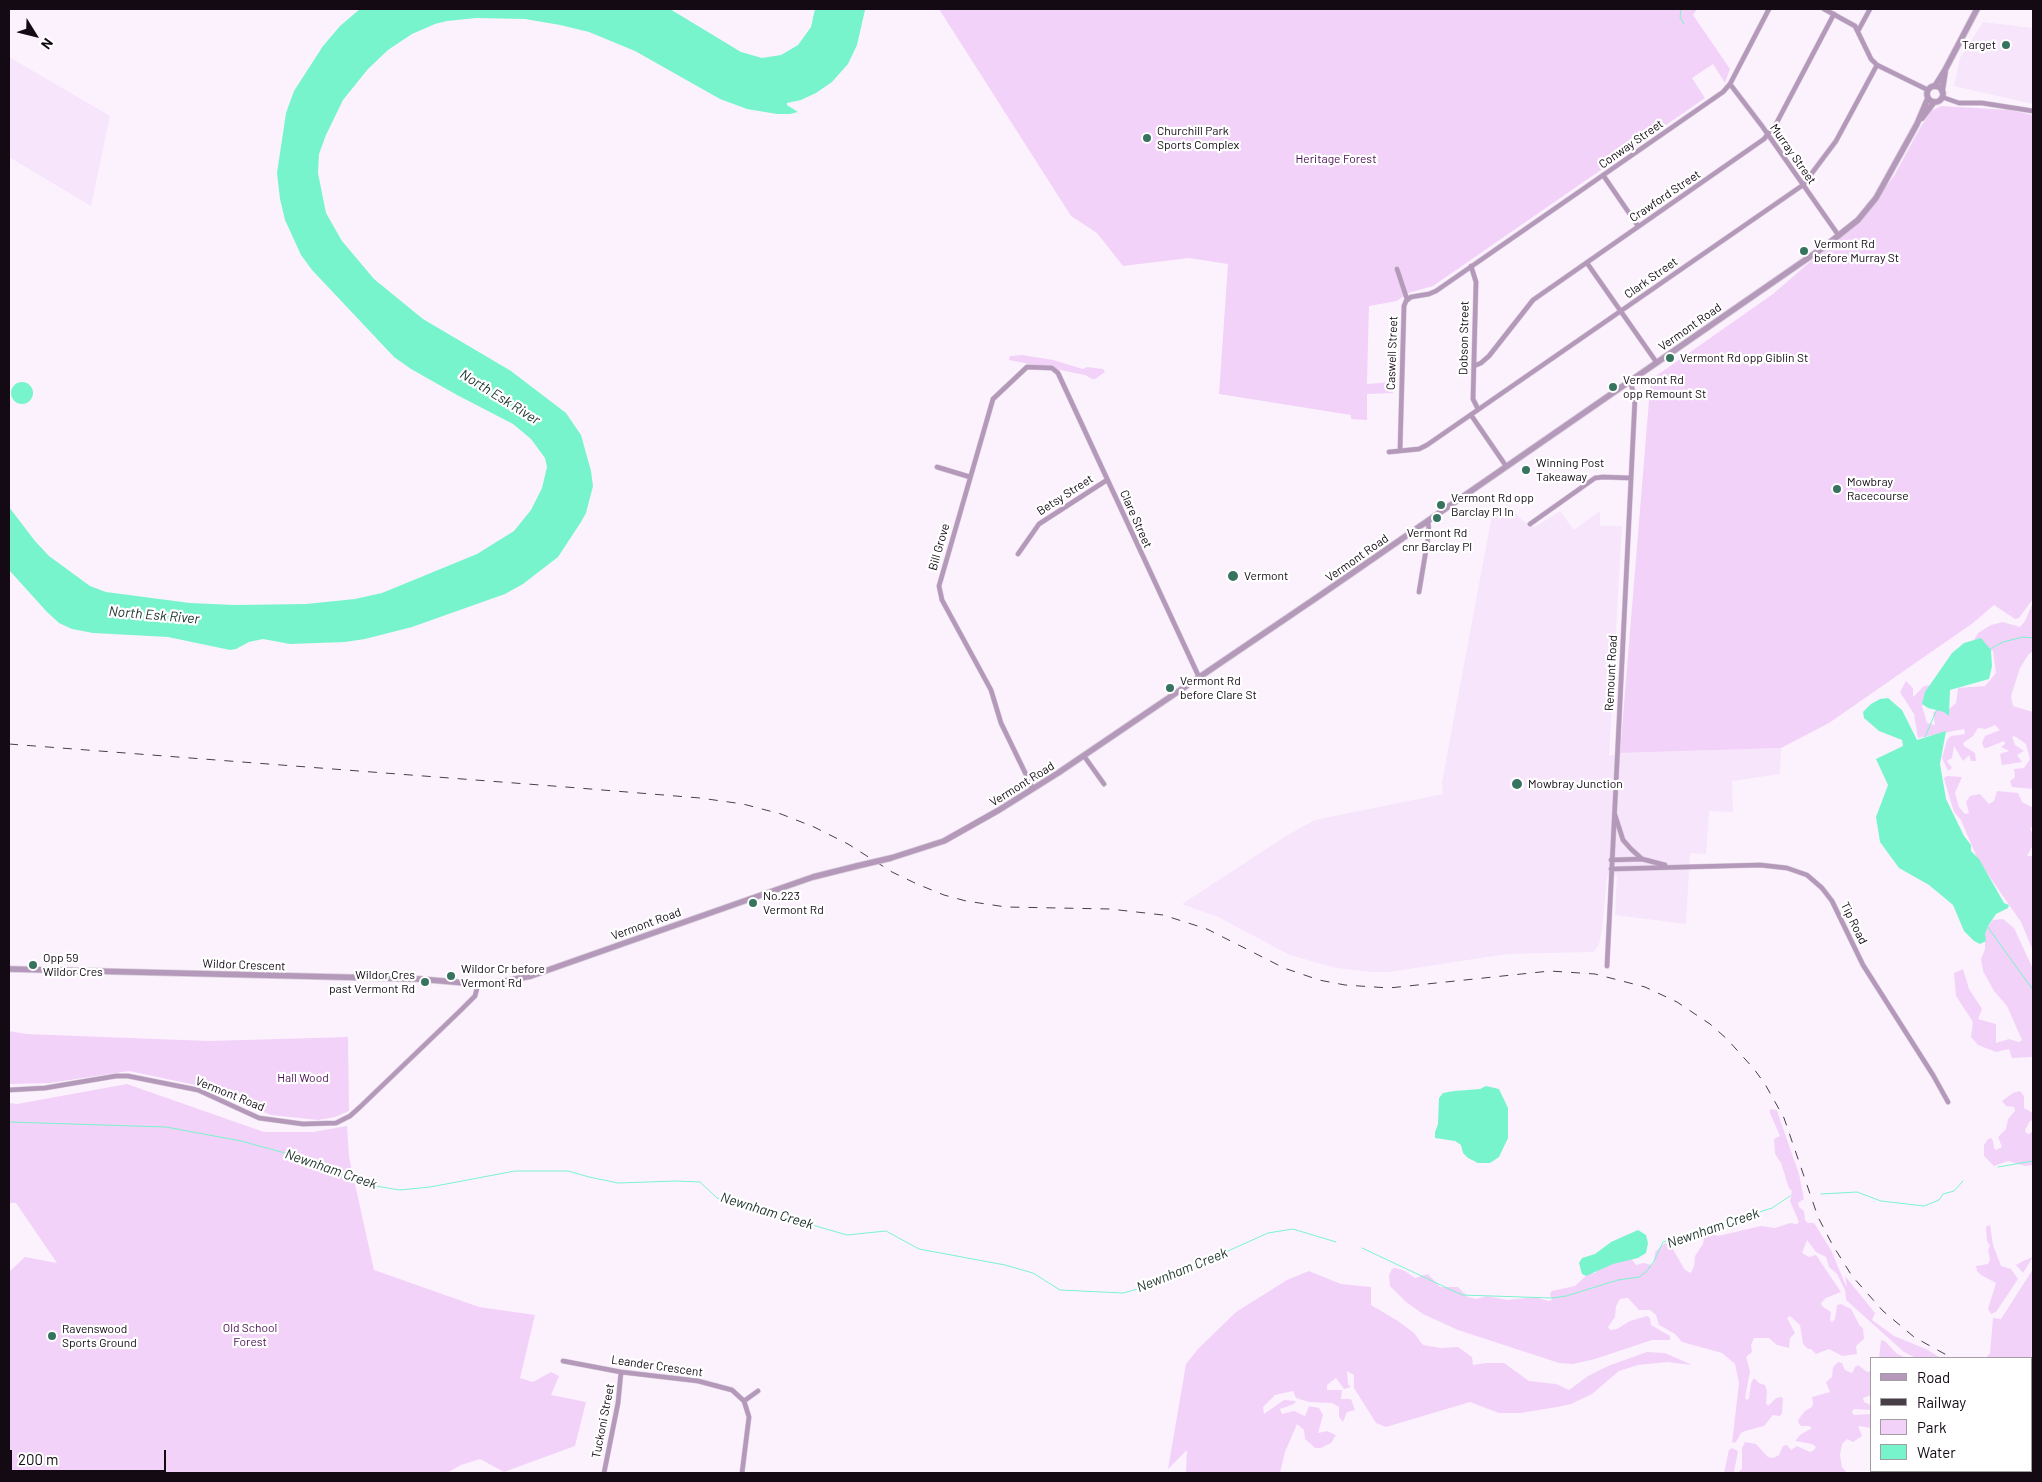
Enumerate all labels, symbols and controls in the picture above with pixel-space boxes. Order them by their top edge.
north arrow [10,10,60,60]
text: N [38,35,57,53]
place label: Target [1962,38,1996,52]
marker: Target [2000,39,2012,51]
street label: Conway Street [1596,116,1666,172]
street label: Murray Street [1767,121,1819,187]
place label: Churchill Park Sports Complex [1157,124,1239,152]
marker: Churchill Park Sports Complex [1141,132,1153,144]
park label: Heritage Forest [1296,152,1376,166]
street label: Crawford Street [1627,167,1703,225]
place label: Vermont Rd before Murray St [1814,237,1899,265]
marker: Vermont Rd before Murray St [1798,245,1810,257]
street label: Clark Street [1622,254,1680,302]
street label: Vermont Road [1656,300,1724,354]
street label: Dobson Street [1456,301,1472,375]
street label: Caswell Street [1384,316,1400,390]
place label: Vermont Rd opp Giblin St [1680,351,1808,365]
marker: Vermont Rd opp Giblin St [1664,352,1676,364]
water label: North Esk River [457,366,543,428]
place label: Vermont Rd opp Remount St [1623,373,1706,401]
marker: Vermont Rd opp Remount St [1607,381,1619,393]
place label: Winning Post Takeaway [1536,456,1604,484]
marker: Winning Post Takeaway [1520,464,1532,476]
street label: Betsy Street [1034,471,1096,519]
place label: Mowbray Racecourse [1847,475,1909,503]
marker: Mowbray Racecourse [1831,483,1843,495]
street label: Clare Street [1117,488,1155,550]
place label: Vermont Rd opp Barclay Pl In [1451,491,1534,519]
marker: Vermont Rd opp Barclay Pl In [1435,499,1447,511]
marker: Vermont Rd cnr Barclay Pl [1431,512,1443,524]
street label: Bill Grove [925,522,953,572]
place label: Vermont Rd cnr Barclay Pl [1402,526,1472,554]
street label: Vermont Road [1323,531,1391,585]
marker: Vermont [1226,569,1240,583]
place label: Vermont [1244,569,1288,583]
water label: North Esk River [108,603,200,627]
street label: Remount Road [1602,635,1620,711]
place label: Vermont Rd before Clare St [1180,674,1257,702]
marker: Vermont Rd before Clare St [1164,682,1176,694]
street label: Vermont Road [987,758,1057,810]
marker: Mowbray Junction [1510,777,1524,791]
place label: Mowbray Junction [1528,777,1623,791]
place label: No.223 Vermont Rd [763,889,824,917]
marker: No.223 Vermont Rd [747,897,759,909]
street label: Tip Road [1838,899,1870,947]
street label: Vermont Road [609,905,683,943]
place label: Opp 59 Wildor Cres [43,951,103,979]
street label: Wildor Crescent [202,956,286,974]
marker: Opp 59 Wildor Cres [27,959,39,971]
place label: Wildor Cr before Vermont Rd [461,962,545,990]
place label: Wildor Cres past Vermont Rd [329,968,415,996]
marker: Wildor Cr before Vermont Rd [445,970,457,982]
marker: Wildor Cres past Vermont Rd [419,976,431,988]
park label: Hall Wood [277,1071,329,1085]
street label: Vermont Road [193,1074,267,1114]
water label: Newnham Creek [283,1145,379,1193]
water label: Newnham Creek [718,1189,816,1233]
water label: Newnham Creek [1665,1204,1761,1252]
water label: Newnham Creek [1134,1244,1230,1296]
park label: Old School Forest [223,1321,277,1349]
place label: Ravenswood Sports Ground [62,1322,137,1350]
marker: Ravenswood Sports Ground [46,1330,58,1342]
street label: Leander Crescent [610,1352,704,1380]
legend [1870,1357,2032,1472]
text: Road [1917,1368,1950,1386]
street label: Tuckoni Street [589,1382,617,1460]
text: Railway [1917,1393,1966,1411]
text: Park [1917,1418,1946,1436]
scale bar [12,1440,169,1472]
text: Water [1917,1443,1956,1461]
text: 200 m [18,1450,58,1468]

